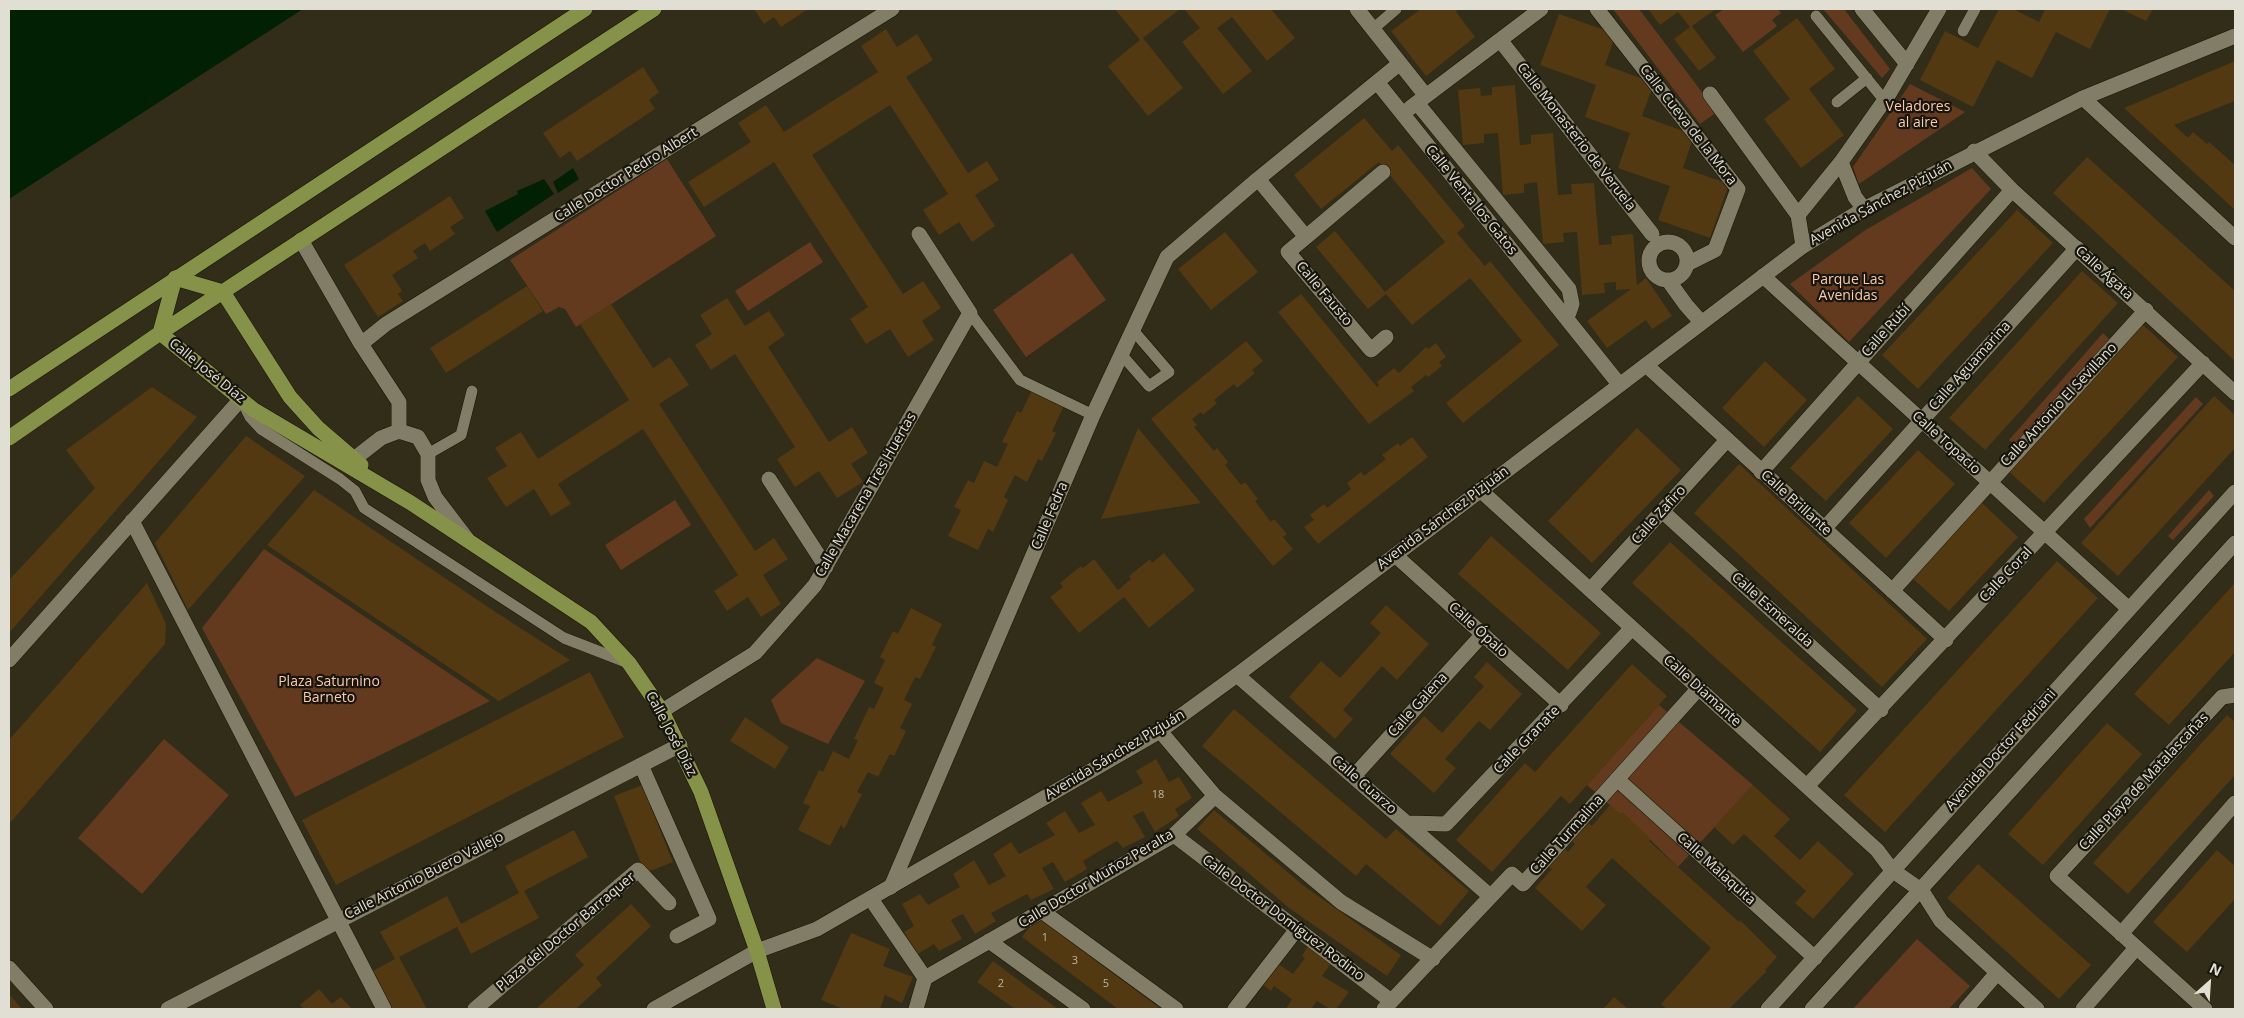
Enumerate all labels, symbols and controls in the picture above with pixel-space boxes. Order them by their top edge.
street label: Calle Monasterio de Veruela [1513,60,1639,214]
street label: Calle Cueva de la Mora [1636,61,1740,189]
park label: Veladores al aire [1886,99,1950,132]
street label: Calle Doctor Pedro Albert [551,124,701,226]
street label: Calle Venta los Gatos [1421,142,1521,258]
street label: Avenida Sánchez Pizjuán [1807,157,1955,249]
street label: Calle Ágata [2072,243,2136,303]
street label: Calle Fausto [1292,258,1356,330]
park label: Parque Las Avenidas [1812,272,1884,304]
street label: Calle Rubí [1858,301,1914,361]
street label: Calle Aguamarina [1926,318,2014,414]
street label: Calle José Díaz [165,335,249,407]
street label: Calle Antonio El Sevillano [1997,340,2121,470]
street label: Calle Topacio [1908,408,1984,478]
street label: Calle Macarena Tres Huertas [812,410,920,580]
street label: Avenida Sánchez Pizjuán [1374,463,1512,573]
street label: Calle Brillante [1757,467,1835,539]
street label: Calle Fedra [1028,479,1072,553]
street label: Calle Zafiro [1628,482,1690,548]
street label: Calle Coral [1976,544,2036,606]
street label: Calle Esmeralda [1728,569,1816,651]
street label: Calle Ópalo [1445,599,1511,661]
street label: Calle Diamante [1660,652,1744,730]
street label: Calle Galena [1385,669,1451,741]
park label: Plaza Saturnino Barneto [278,674,380,706]
street label: Avenida Doctor Fedriani [1942,686,2060,814]
street label: Calle José Díaz [642,689,700,779]
street label: Calle Granate [1490,702,1564,778]
street label: Avenida Sánchez Pizjuán [1042,707,1188,803]
street label: Calle Playa de Matalascañas [2076,710,2212,854]
street label: Calle Cuarzo [1328,752,1400,818]
house number: 18 [1152,788,1164,802]
street label: Calle Turmalina [1527,792,1607,878]
street label: Calle Doctor Muñoz Peralta [1016,826,1176,932]
street label: Calle Antonio Buero Vallejo [342,828,506,924]
street label: Calle Malaquita [1673,829,1759,909]
street label: Calle Doctor Domíguez Rodino [1199,851,1367,985]
street label: Plaza del Doctor Barraquer [493,869,639,995]
house number: 1 [1042,931,1048,945]
house number: 3 [1072,954,1078,968]
north arrow [2184,958,2234,1008]
text: N [2207,958,2225,980]
house number: 2 [998,977,1004,991]
house number: 5 [1103,977,1109,991]

